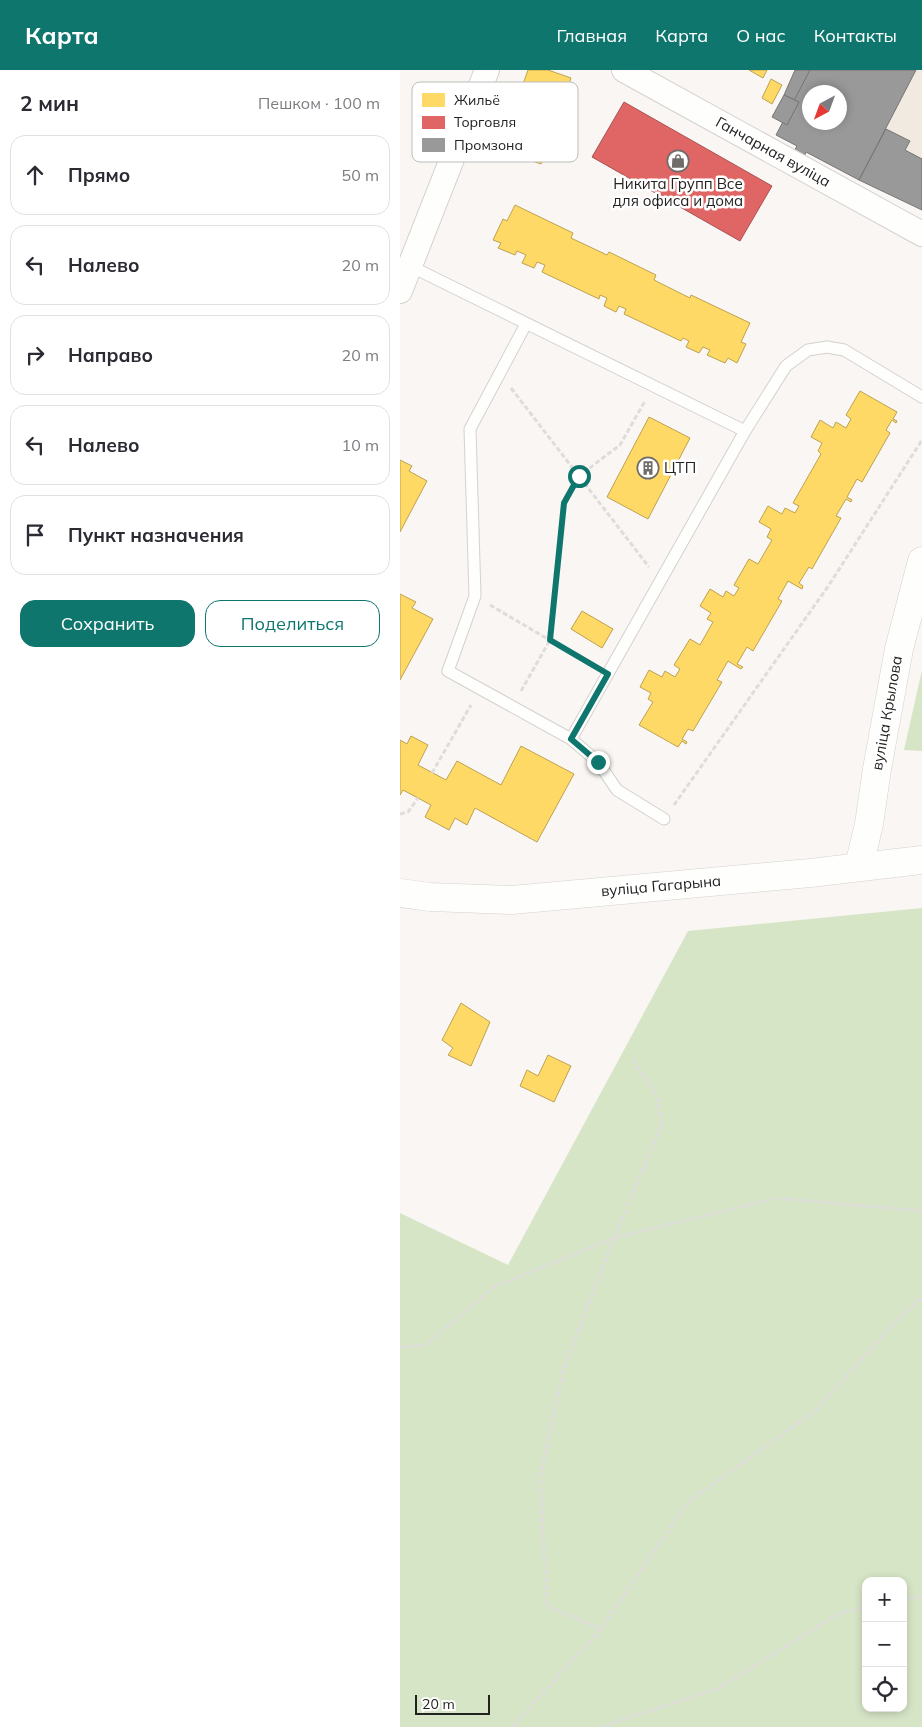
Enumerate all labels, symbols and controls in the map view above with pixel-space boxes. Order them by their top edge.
text: Карта [25,20,99,50]
text: Главная [557,24,627,47]
text: Карта [655,24,708,47]
text: О нас [736,24,786,47]
text: Контакты [814,24,897,47]
legend [412,82,578,162]
north arrow [802,85,847,130]
text: 2 мин [20,90,79,116]
text: Жильё [454,91,500,109]
text: Пешком · 100 m [258,93,380,113]
street label: Ганчарная вуліца [713,112,834,191]
text: Торговля [454,113,516,131]
text: Промзона [454,136,523,154]
shop icon: Никита Групп Все для офиса и дома [666,149,690,173]
icon: ahead [21,161,49,189]
text: Прямо [68,163,130,187]
text: 50 m [342,165,379,185]
place label: Никита Групп Все для офиса и дома [613,174,743,210]
icon: left [21,251,49,279]
text: Налево [68,253,140,277]
text: 20 m [342,255,379,275]
icon: right [21,341,49,369]
text: Направо [68,343,153,367]
text: 20 m [342,345,379,365]
icon: left [21,431,49,459]
text: Налево [68,433,140,457]
text: 10 m [342,435,379,455]
building icon: ЦТП [636,456,660,480]
place label: ЦТП [664,458,696,477]
route start [568,465,591,488]
icon: arrive [21,521,49,549]
text: Пункт назначения [68,523,244,547]
button: Сохранить [20,600,195,647]
button: Поделиться [205,600,380,647]
street label: вуліца Крылова [867,654,906,772]
route end [587,751,610,774]
street label: вуліца Гагарына [600,871,722,900]
map controls [862,1577,907,1712]
button: + [862,1577,907,1622]
button: − [862,1622,907,1667]
button: locate [862,1667,907,1712]
scale bar [415,1692,490,1715]
text: 20 m [422,1695,455,1713]

